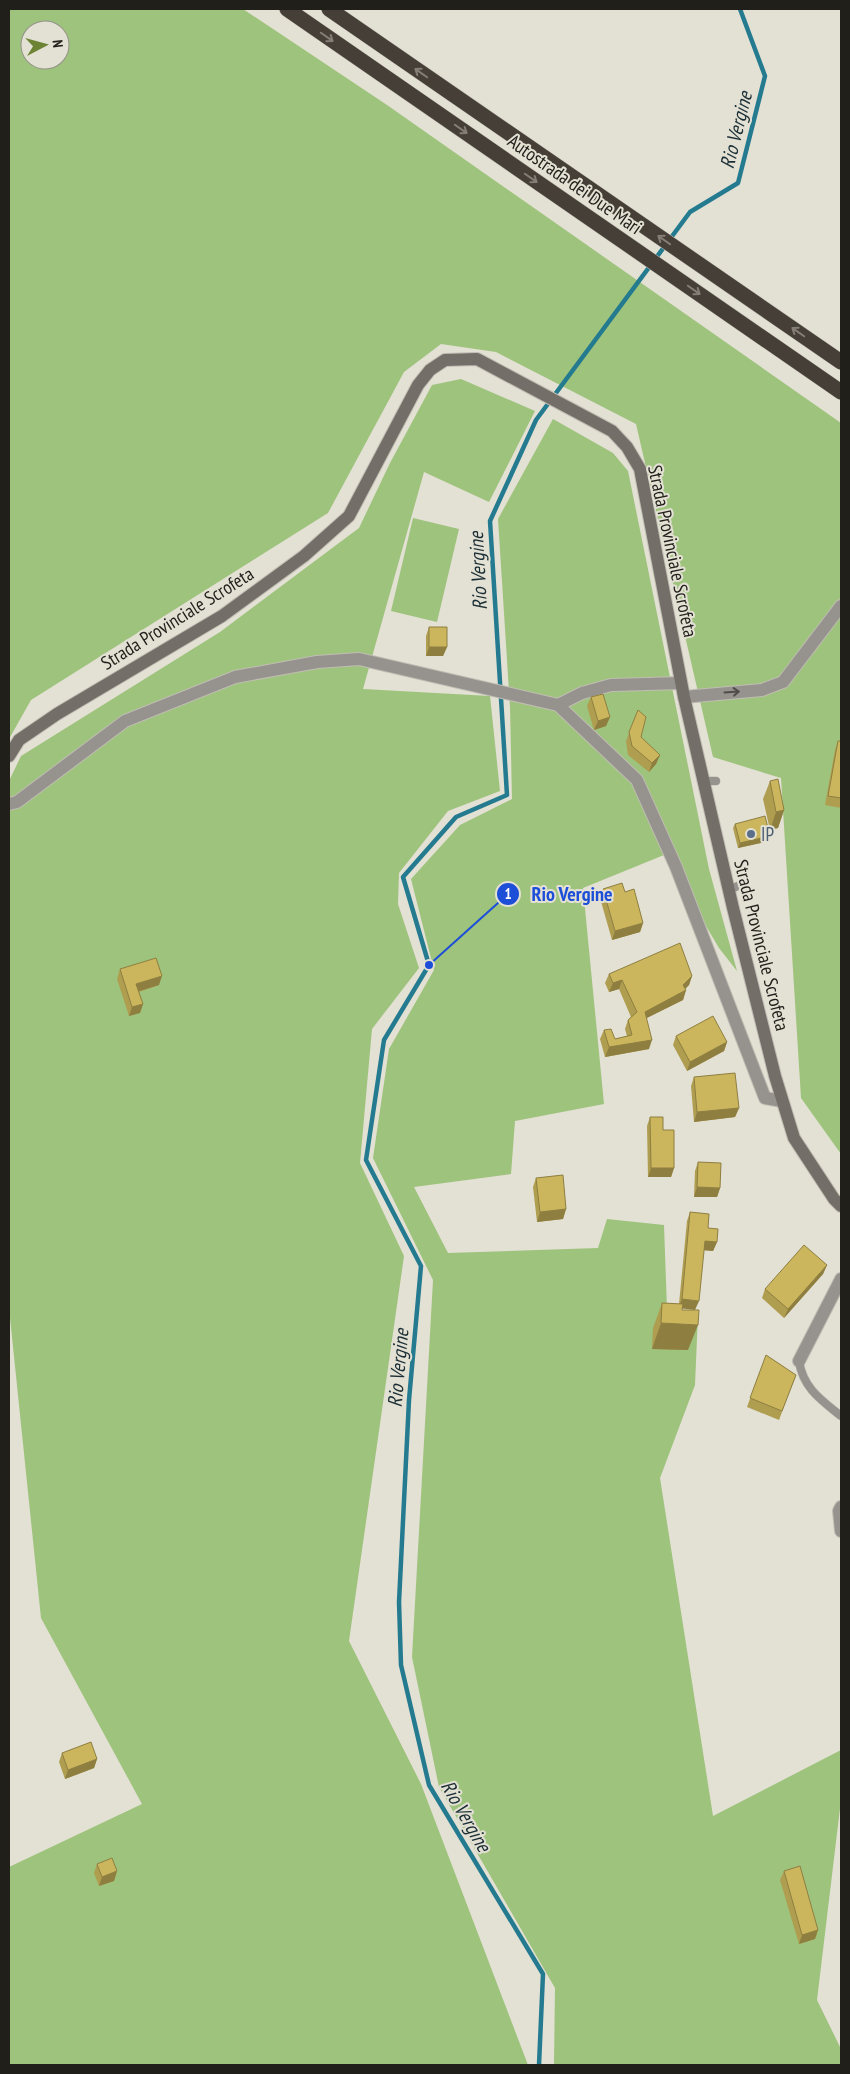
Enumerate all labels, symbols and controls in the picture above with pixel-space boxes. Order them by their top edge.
north arrow [20,20,70,70]
one-way arrow [320,32,334,42]
text: N [49,39,67,48]
one-way arrow [414,68,428,78]
water label: Rio Vergine [714,87,759,171]
one-way arrow [454,124,468,134]
street label: Autostrada dei Due Mari [503,129,647,239]
one-way arrow [524,173,538,183]
one-way arrow [657,235,671,245]
one-way arrow [687,285,701,295]
one-way arrow [791,327,805,338]
street label: Strada Provinciale Scrofeta [643,463,703,639]
water label: Rio Vergine [463,529,493,611]
street label: Strada Provinciale Scrofeta [96,561,258,675]
one-way arrow [724,688,740,697]
place label: IP [761,822,774,846]
marker: IP [745,828,757,840]
street label: Strada Provinciale Scrofeta [729,857,795,1033]
callout: Rio Vergine [496,876,623,911]
text: Rio Vergine [531,881,613,907]
text: 1 [504,884,512,903]
water label: Rio Vergine [382,1326,415,1408]
water label: Rio Vergine [435,1776,498,1858]

